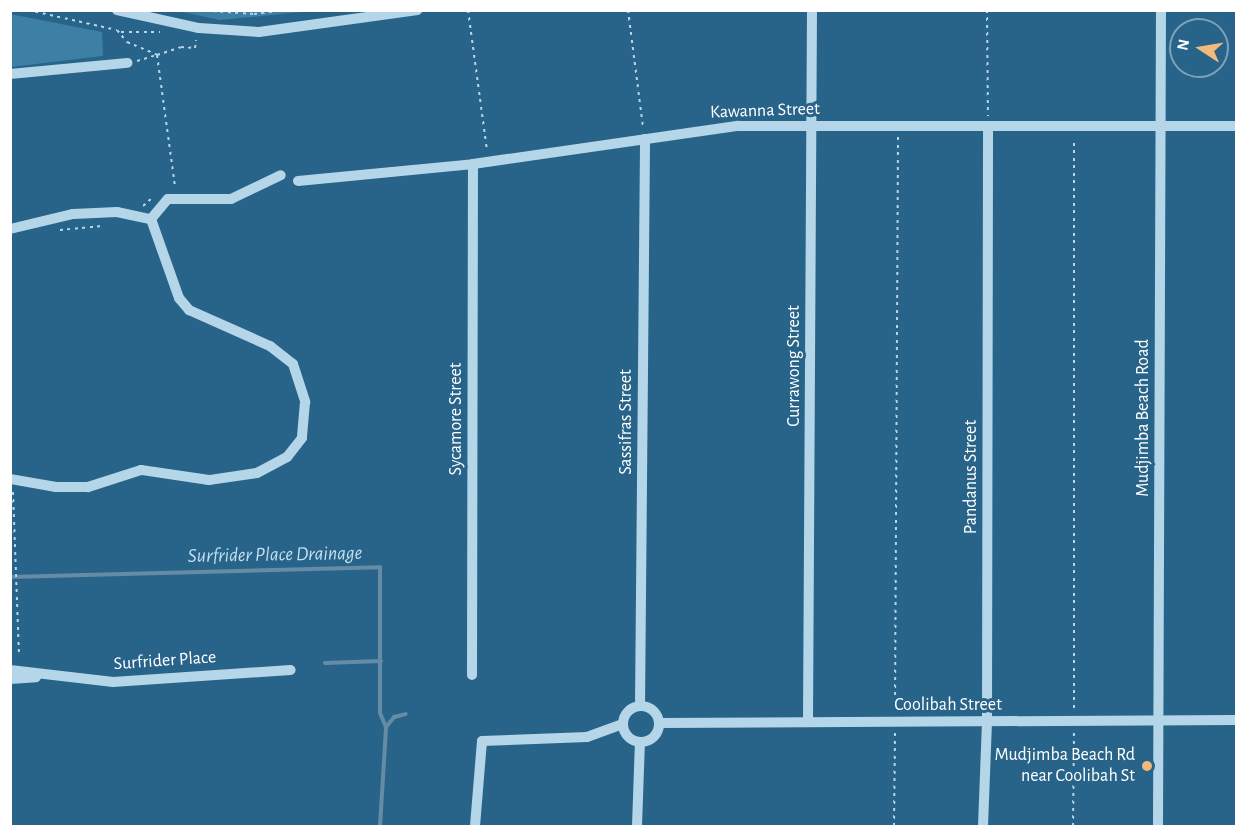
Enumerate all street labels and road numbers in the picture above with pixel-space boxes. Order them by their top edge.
street label: Kawanna Street [710,98,820,124]
street label: Currawong Street [783,305,805,427]
street label: Mudjimba Beach Road [1132,339,1154,497]
street label: Sycamore Street [445,363,467,475]
street label: Sassifras Street [615,369,637,475]
street label: Pandanus Street [960,420,982,534]
street label: Surfrider Place [113,647,217,675]
street label: Coolibah Street [894,694,1002,716]

